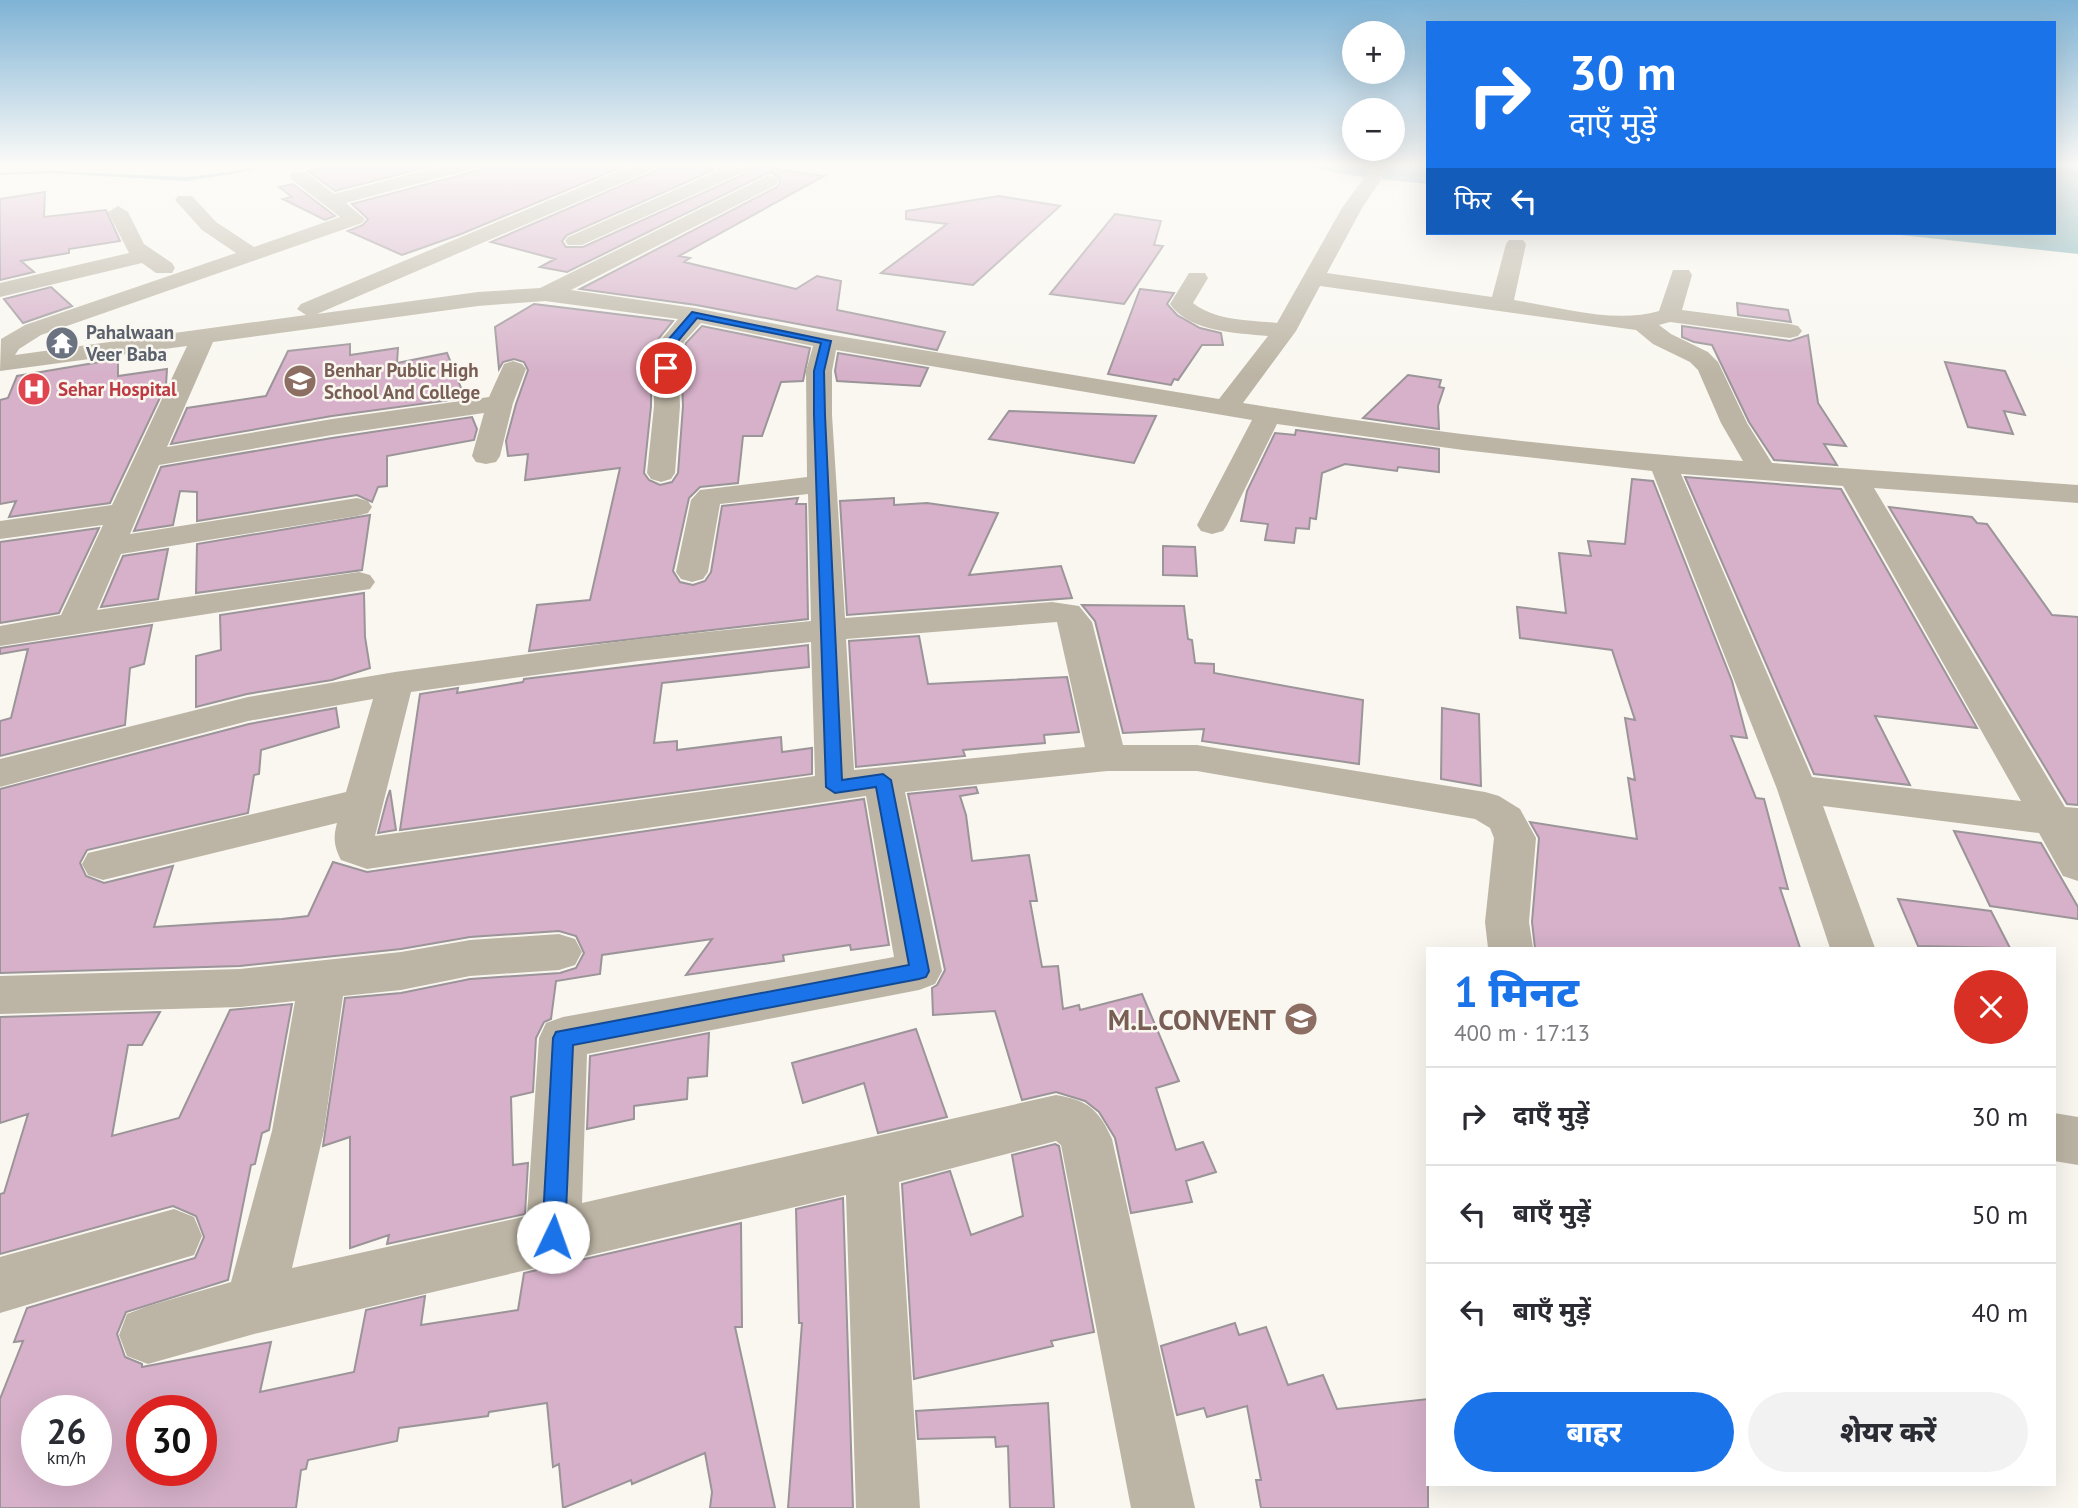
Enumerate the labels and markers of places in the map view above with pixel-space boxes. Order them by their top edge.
place label: Pahalwaan Veer Baba [85,320,174,366]
temple icon: Pahalwaan Veer Baba [43,324,81,362]
pin [636,338,696,398]
place label: Benhar Public High School And College [324,358,480,404]
school or university icon: Benhar Public High School And College [281,362,319,400]
hospital icon: Sehar Hospital [15,370,53,408]
place label: Sehar Hospital [58,377,177,401]
school or university icon: M.L.CONVENT [1282,1000,1320,1038]
place label: M.L.CONVENT [1108,1001,1276,1038]

